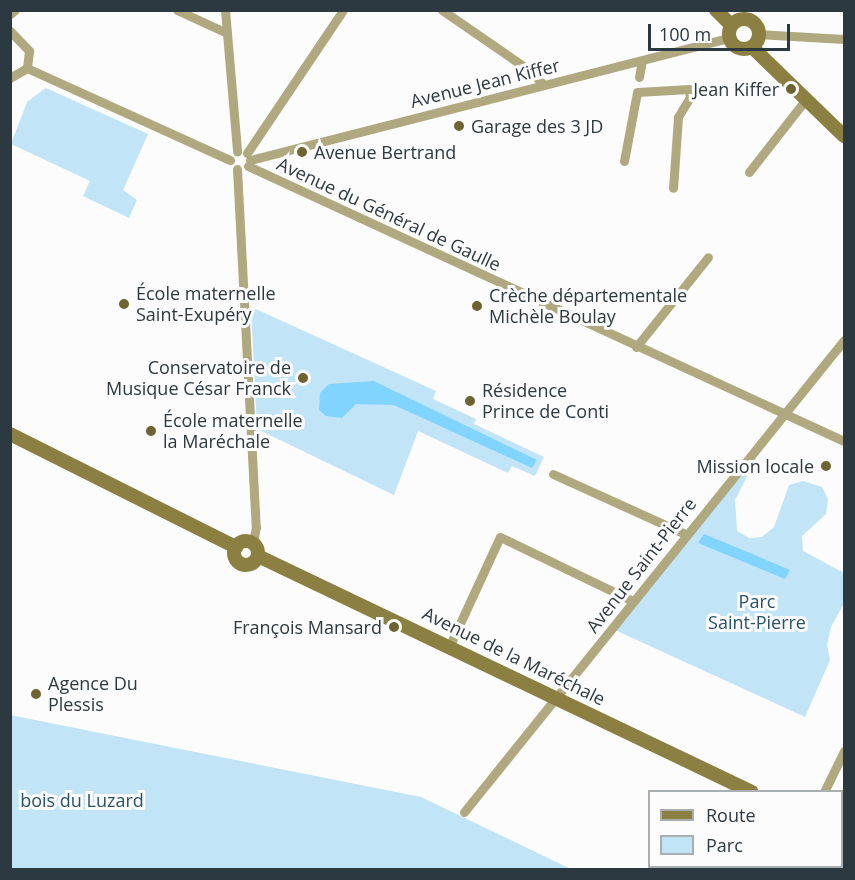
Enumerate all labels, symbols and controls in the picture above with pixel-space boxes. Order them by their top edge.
scale bar [651,12,794,50]
text: 100 m [659,22,711,46]
street label: Avenue Jean Kiffer [408,54,562,112]
place label: Jean Kiffer [693,78,779,100]
marker: Jean Kiffer [784,82,798,96]
place label: Garage des 3 JD [471,115,603,137]
marker: Garage des 3 JD [452,119,466,133]
place label: Avenue Bertrand [314,141,456,163]
marker: Avenue Bertrand [295,145,309,159]
street label: Avenue du Général de Gaulle [274,153,504,275]
place label: École maternelle Saint-Exupéry [136,283,276,326]
place label: Crèche départementale Michèle Boulay [489,285,687,328]
marker: École maternelle Saint-Exupéry [117,297,131,311]
marker: Crèche départementale Michèle Boulay [470,299,484,313]
place label: Conservatoire de Musique César Franck [106,357,291,400]
marker: Conservatoire de Musique César Franck [296,371,310,385]
place label: Résidence Prince de Conti [482,380,609,422]
marker: Résidence Prince de Conti [463,394,477,408]
place label: École maternelle la Maréchale [163,410,303,452]
marker: École maternelle la Maréchale [144,424,158,438]
place label: Mission locale [696,455,814,477]
marker: Mission locale [819,459,833,473]
street label: Avenue Saint-Pierre [582,493,700,637]
park label: Parc Saint-Pierre [708,591,806,634]
street label: Avenue de la Maréchale [419,602,609,710]
place label: François Mansard [233,616,382,638]
marker: François Mansard [387,620,401,634]
place label: Agence Du Plessis [48,673,138,716]
marker: Agence Du Plessis [29,687,43,701]
park label: bois du Luzard [20,789,144,811]
legend [648,790,843,868]
text: Route [706,803,756,827]
text: Parc [706,833,743,857]

